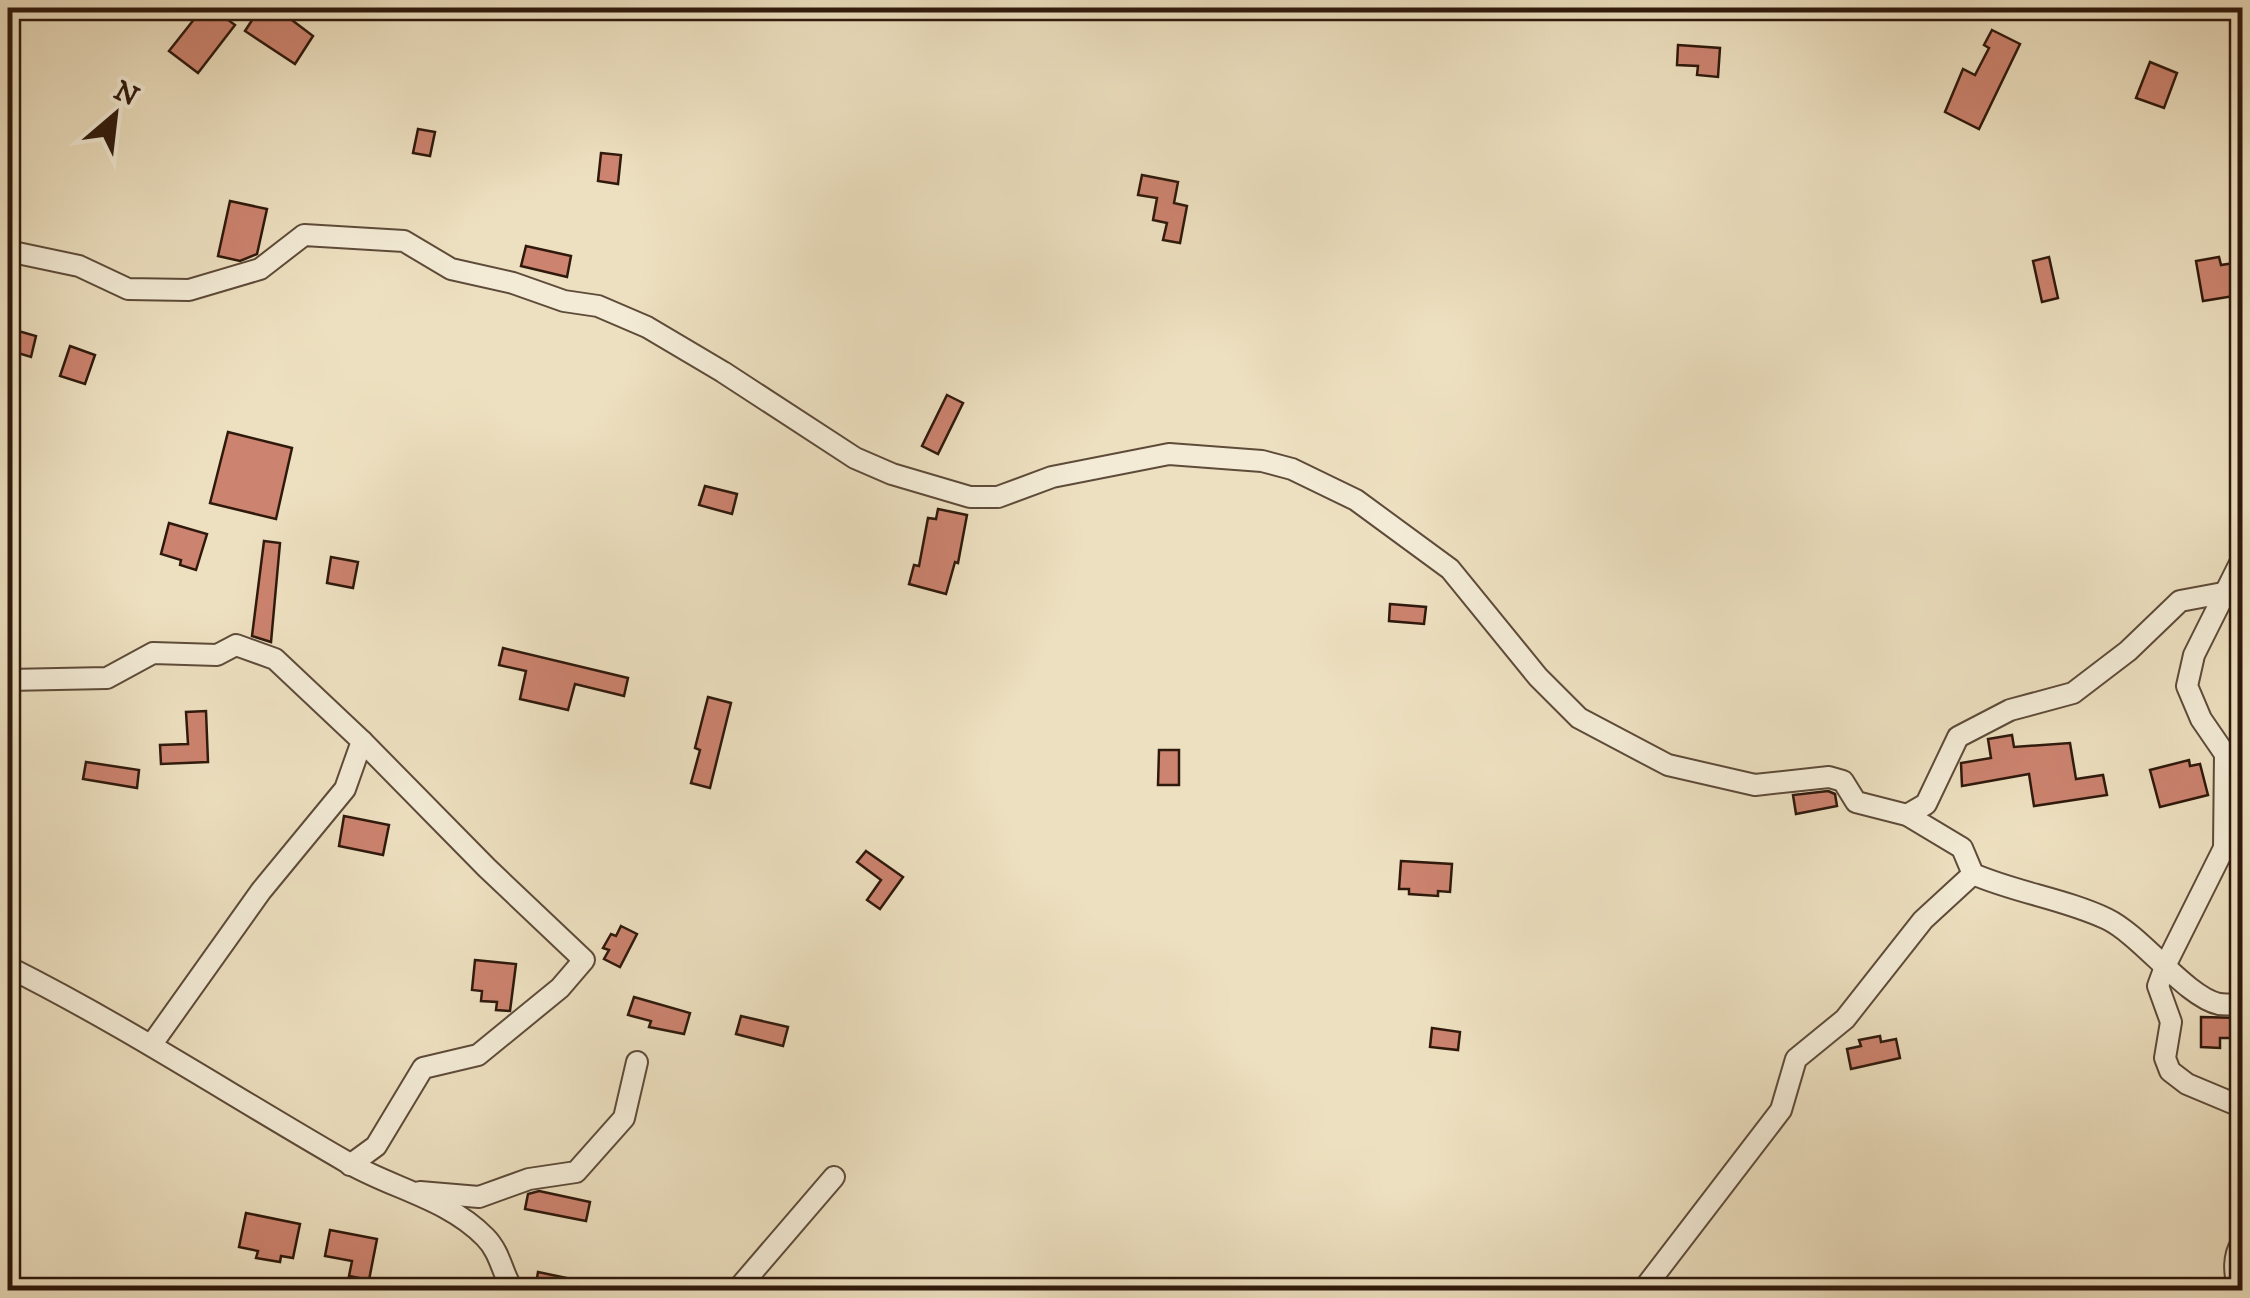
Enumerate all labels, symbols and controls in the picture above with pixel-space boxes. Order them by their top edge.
north arrow [65,65,165,165]
text: N [108,73,144,115]

